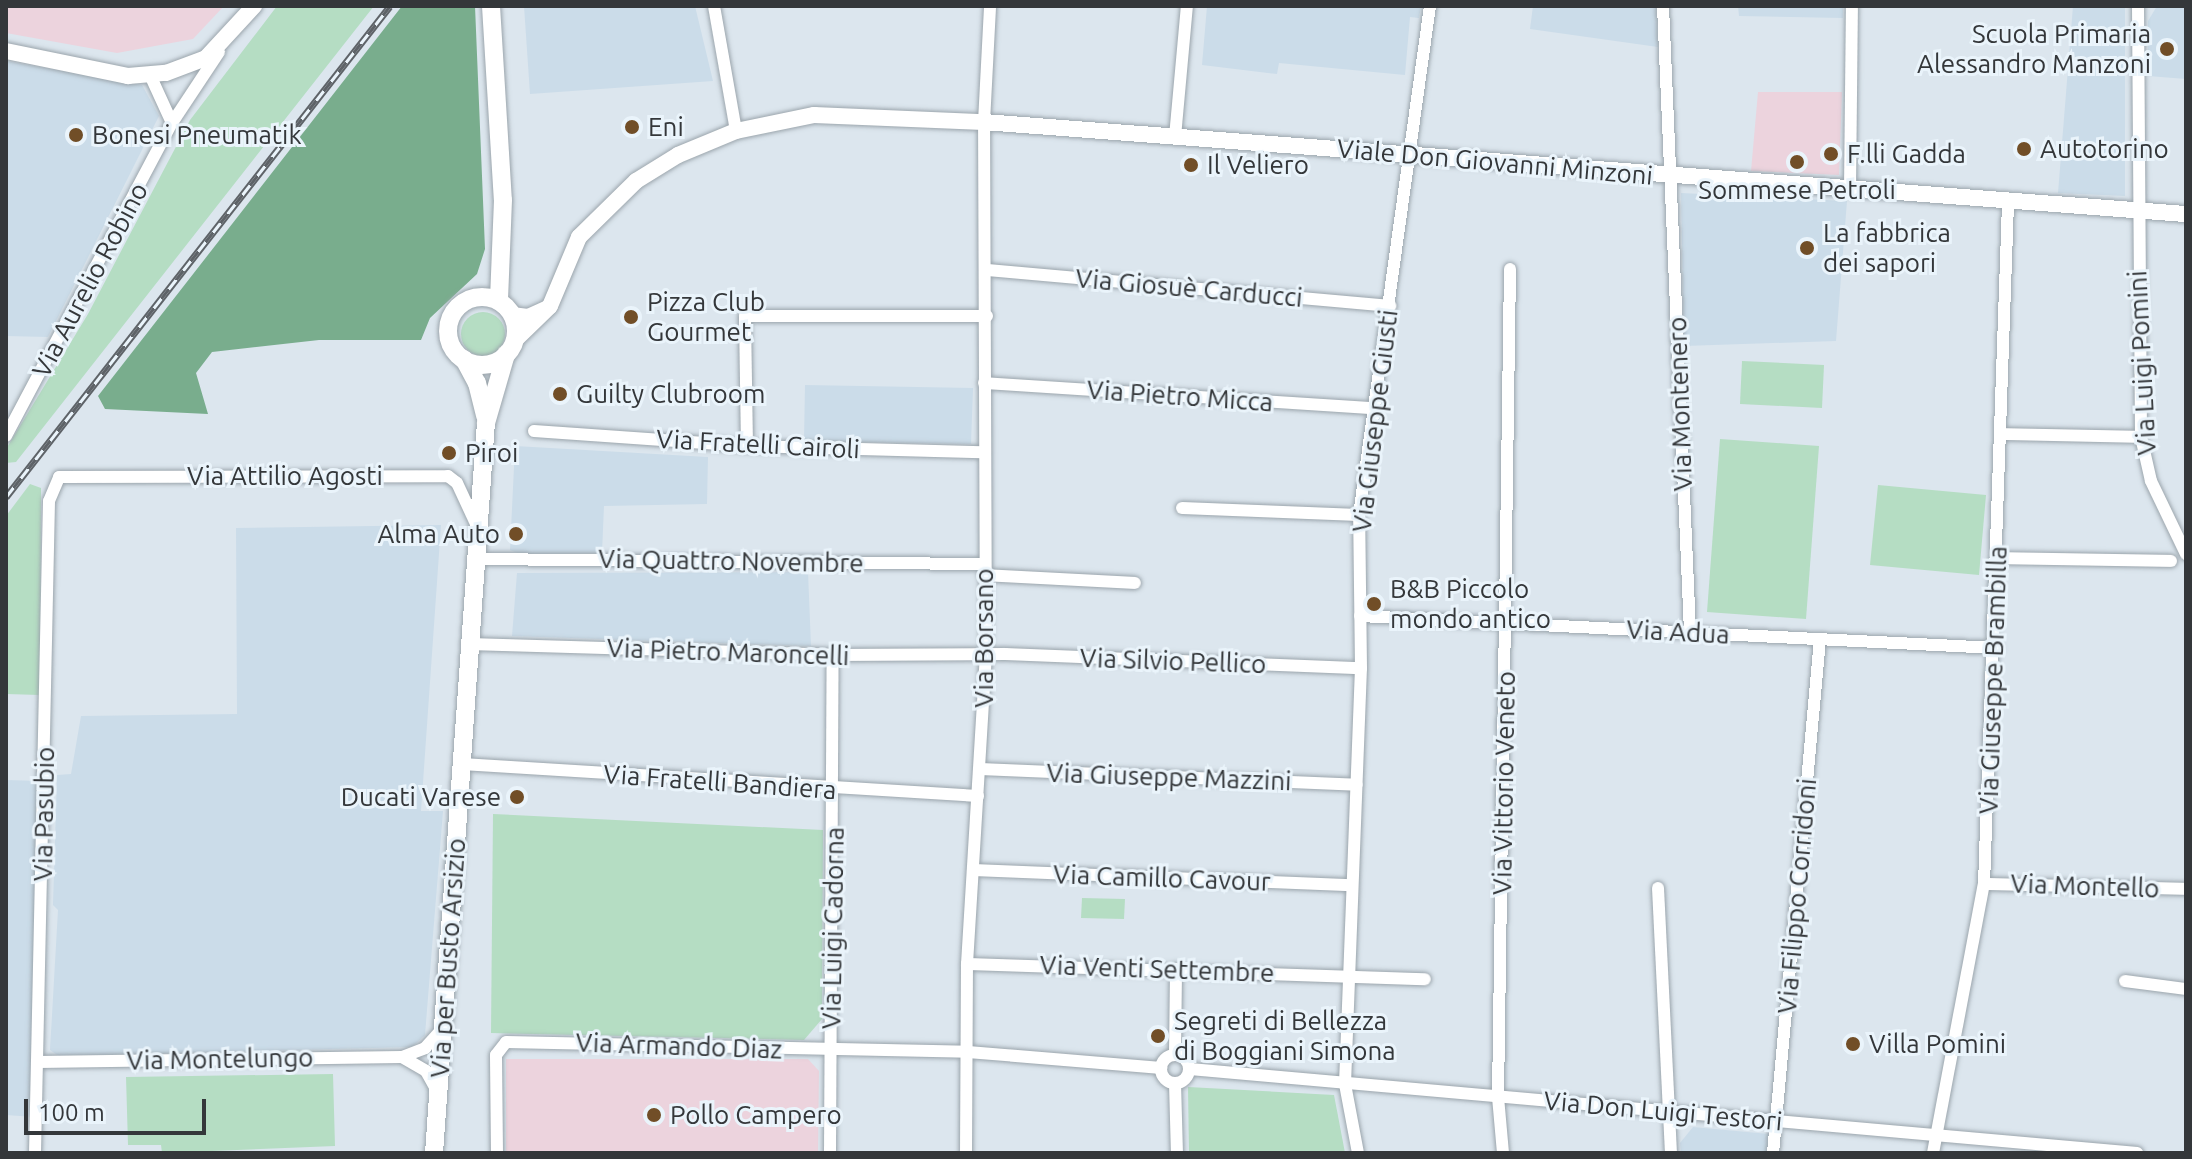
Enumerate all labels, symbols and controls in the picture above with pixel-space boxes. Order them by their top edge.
place label: Scuola Primaria Alessandro Manzoni [1917,18,2151,80]
marker: Scuola Primaria Alessandro Manzoni [2158,40,2176,58]
place label: Eni [648,111,684,143]
marker: Eni [623,118,641,136]
place label: Bonesi Pneumatik [92,119,302,151]
marker: Bonesi Pneumatik [67,126,85,144]
street label: Viale Don Giovanni Minzoni [1336,133,1654,191]
place label: Autotorino [2040,133,2169,165]
place label: F.lli Gadda [1847,138,1966,170]
marker: Autotorino [2015,140,2033,158]
marker: F.lli Gadda [1822,145,1840,163]
place label: Il Veliero [1207,149,1309,181]
marker: Sommese Petroli [1788,153,1806,171]
marker: Il Veliero [1182,156,1200,174]
place label: Sommese Petroli [1698,174,1896,206]
street label: Via Aurelio Robino [25,177,155,383]
place label: La fabbrica dei sapori [1823,217,1951,278]
marker: La fabbrica dei sapori [1798,239,1816,257]
street label: Via Giosuè Carducci [1074,263,1304,313]
street label: Via Luigi Pomini [2122,270,2162,456]
place label: Pizza Club Gourmet [647,286,765,348]
marker: Pizza Club Gourmet [622,308,640,326]
street label: Via Giuseppe Giusti [1346,308,1404,534]
street label: Via Montenero [1661,316,1699,492]
street label: Via Pietro Micca [1086,374,1274,418]
place label: Guilty Clubroom [576,378,765,410]
marker: Guilty Clubroom [551,385,569,403]
street label: Via Fratelli Cairoli [656,423,860,465]
place label: Piroi [465,437,518,469]
marker: Piroi [440,444,458,462]
street label: Via Attilio Agosti [187,460,383,492]
place label: Alma Auto [377,518,500,550]
marker: Alma Auto [507,525,525,543]
street label: Via Quattro Novembre [598,543,864,579]
street label: Via Giuseppe Brambilla [1973,545,2013,815]
street label: Via Borsano [968,568,1000,708]
place label: B&B Piccolo mondo antico [1390,573,1551,634]
marker: B&B Piccolo mondo antico [1365,595,1383,613]
street label: Via Adua [1626,614,1730,650]
street label: Via Pietro Maroncelli [606,632,850,672]
street label: Via Silvio Pellico [1079,642,1267,680]
street label: Via Vittorio Veneto [1486,671,1522,895]
street label: Via Pasubio [27,746,61,882]
street label: Via Giuseppe Mazzini [1046,757,1292,797]
street label: Via Fratelli Bandiera [602,758,838,806]
street label: Via Filippo Corridoni [1771,777,1823,1015]
place label: Ducati Varese [341,781,501,813]
marker: Ducati Varese [508,788,526,806]
street label: Via Luigi Cadorna [816,827,850,1029]
street label: Via per Busto Arsizio [424,837,472,1079]
street label: Via Camillo Cavour [1053,859,1271,897]
street label: Via Montello [2010,868,2160,904]
street label: Via Venti Settembre [1039,949,1275,989]
place label: Segreti di Bellezza di Boggiani Simona [1174,1005,1396,1066]
street label: Via Armando Diaz [575,1027,783,1065]
marker: Segreti di Bellezza di Boggiani Simona [1149,1027,1167,1045]
place label: Villa Pomini [1869,1028,2006,1060]
marker: Villa Pomini [1844,1035,1862,1053]
street label: Via Montelungo [126,1042,314,1076]
scale bar [28,1083,210,1133]
street label: Via Don Luigi Testori [1542,1085,1784,1137]
text: 100 m [38,1099,105,1126]
place label: Pollo Campero [670,1099,842,1131]
marker: Pollo Campero [645,1106,663,1124]

